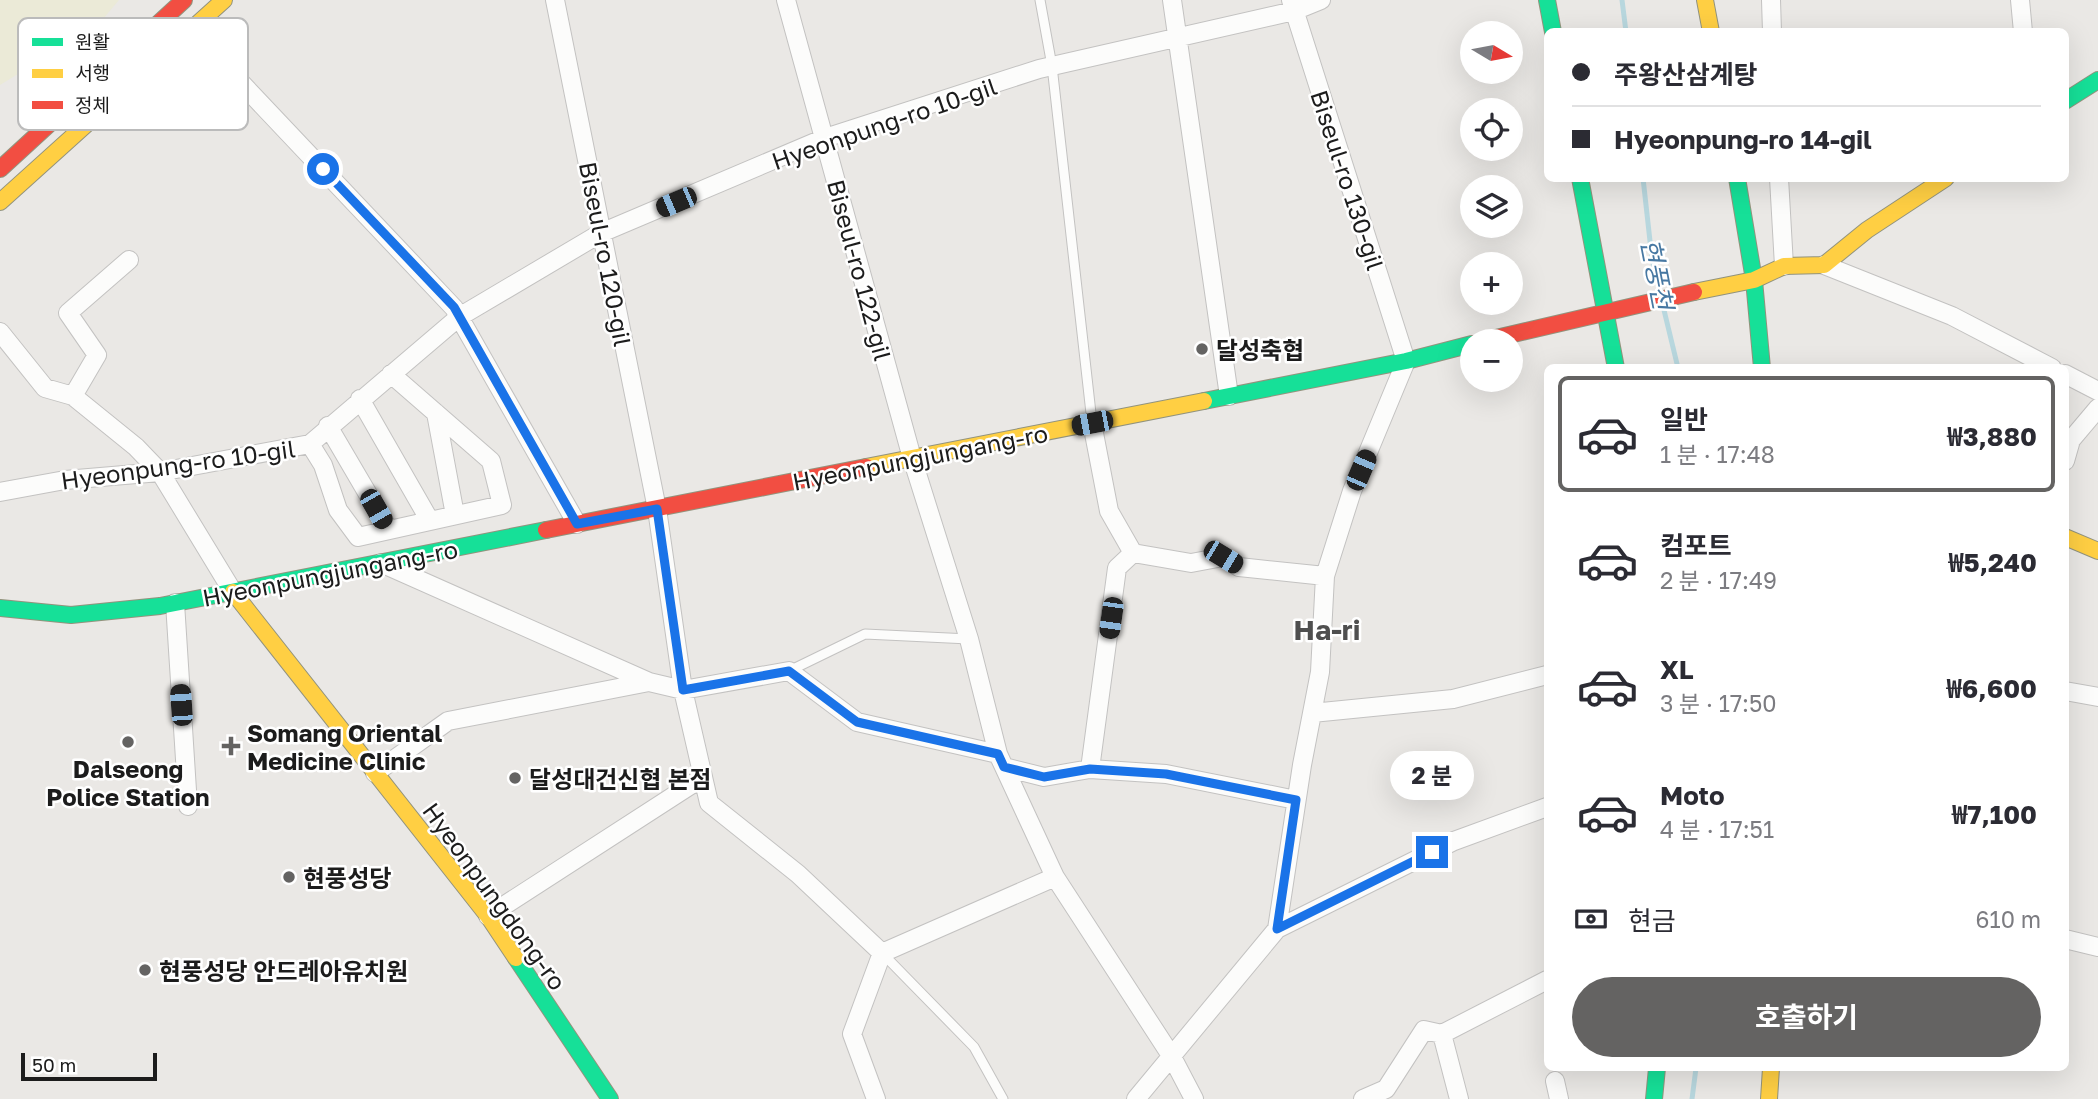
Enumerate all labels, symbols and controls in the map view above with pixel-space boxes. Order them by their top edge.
legend [18,18,248,130]
north arrow [1460,21,1522,84]
map controls [1460,21,1523,392]
text: 원활 [75,30,110,53]
text: 주왕산삼계탕 [1614,59,1758,90]
text: 서행 [75,61,110,84]
street label: Hyeonpung-ro 10-gil [768,71,1000,175]
street label: Biseul-ro 130-gil [1305,86,1391,274]
text: 정체 [75,93,110,116]
button: locate [1460,98,1523,161]
text: Hyeonpung-ro 14-gil [1614,124,1872,155]
route start [307,153,339,185]
street label: Biseul-ro 120-gil [574,159,638,349]
button: layers [1460,175,1523,238]
street label: Biseul-ro 122-gil [822,176,898,364]
car [653,184,700,220]
water label: 현풍천 [1635,236,1680,315]
button: + [1460,252,1523,315]
button: − [1460,329,1523,392]
place label: 달성축협 [1216,335,1304,364]
marker: 달성축협 [1194,341,1210,357]
icon: car [1576,403,1639,466]
text: 일반 [1660,404,1708,435]
car [1070,409,1115,437]
street label: Hyeonpungjungang-ro [790,418,1050,496]
text: ₩3,880 [1947,421,2037,452]
street label: Hyeonpung-ro 10-gil [59,433,297,495]
text: 1 분 · 17:48 [1660,440,1775,468]
car [1344,447,1379,493]
car [357,486,396,532]
icon: car [1576,529,1639,592]
text: 컴포트 [1660,530,1732,561]
street label: Hyeonpungjungang-ro [200,534,460,612]
car [1200,537,1247,577]
text: ₩5,240 [1948,547,2037,578]
text: 2 분 · 17:49 [1660,566,1777,594]
car [1098,596,1125,640]
district label: Ha-ri [1294,613,1360,646]
text: XL [1660,654,1694,685]
icon: car [1576,655,1639,718]
text: ₩6,600 [1947,673,2037,704]
car [170,683,193,727]
text: 3 분 · 17:50 [1660,689,1777,717]
place label: Somang Oriental Medicine Clinic [247,718,442,775]
marker: Dalseong Police Station [120,734,136,750]
marker: Somang Oriental Medicine Clinic [221,736,241,756]
callout: 2 분 [1390,750,1474,800]
place label: Dalseong Police Station [46,754,210,811]
text: 2 분 [1412,761,1452,789]
place label: 달성대건신협 본점 [529,764,712,793]
marker: 달성대건신협 본점 [507,770,523,786]
text: Moto [1660,780,1725,811]
icon: car [1576,781,1639,844]
street label: Hyeonpungdong-ro [417,797,573,995]
text: ₩7,100 [1952,799,2037,830]
text: 4 분 · 17:51 [1660,815,1774,843]
route end [1416,836,1448,868]
place label: 현풍성당 [303,863,391,892]
marker: 현풍성당 [281,869,297,885]
icon: cash [1572,900,1610,938]
text: 현금 [1628,905,1676,936]
text: 610 m [1976,905,2041,933]
place label: 현풍성당 안드레아유치원 [159,956,408,985]
marker: 현풍성당 안드레아유치원 [137,962,153,978]
button: 호출하기 [1572,977,2041,1057]
scale bar [21,1050,158,1082]
text: 50 m [32,1053,76,1076]

